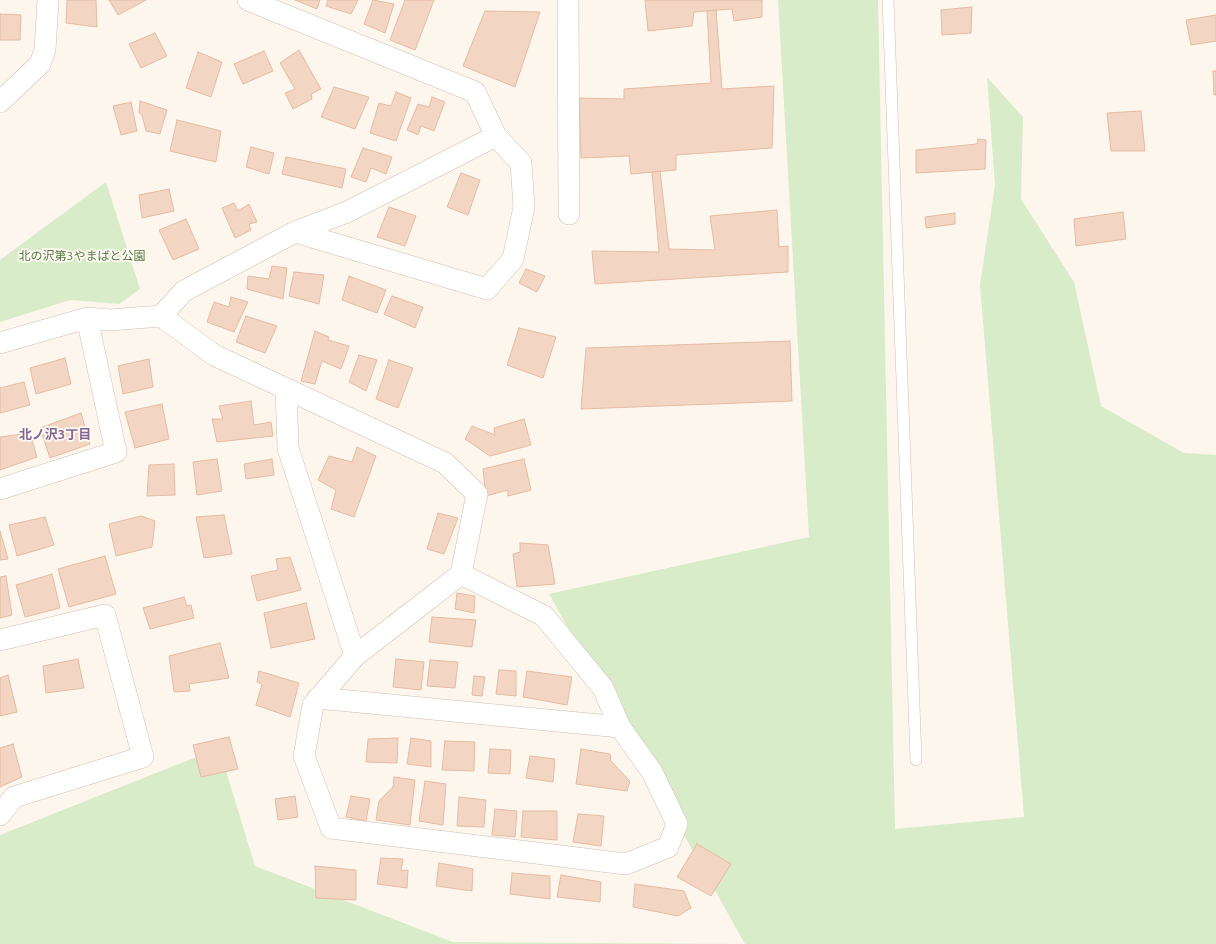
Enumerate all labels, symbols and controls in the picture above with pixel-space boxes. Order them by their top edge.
park label: 北の沢第3やまばと公園 [19,249,145,263]
district label: 北ノ沢3丁目 [19,427,91,443]

